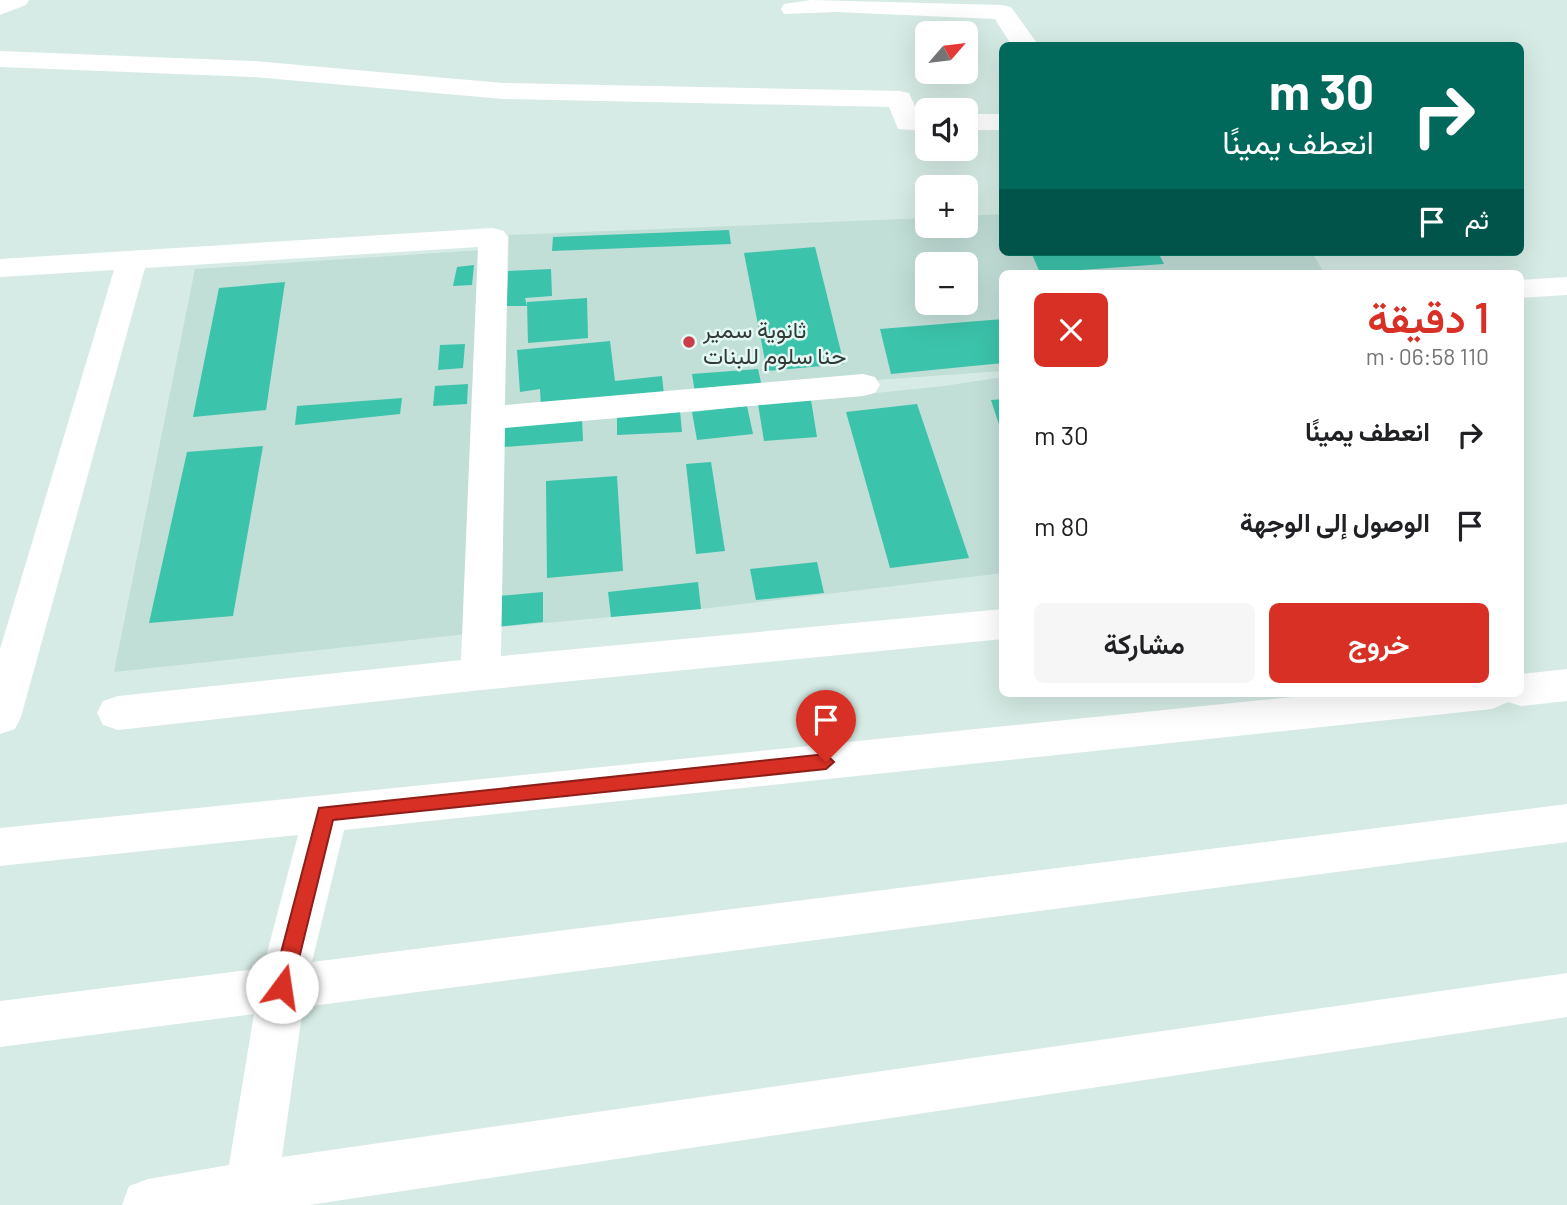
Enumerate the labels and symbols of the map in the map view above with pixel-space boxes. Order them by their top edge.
north arrow [915,21,978,84]
place label: ثانوية سمير حنا سلوم للبنات [702,315,847,371]
marker: ثانوية سمير حنا سلوم للبنات [681,334,697,350]
pin [796,690,856,762]
position arrow [245,950,319,1024]

